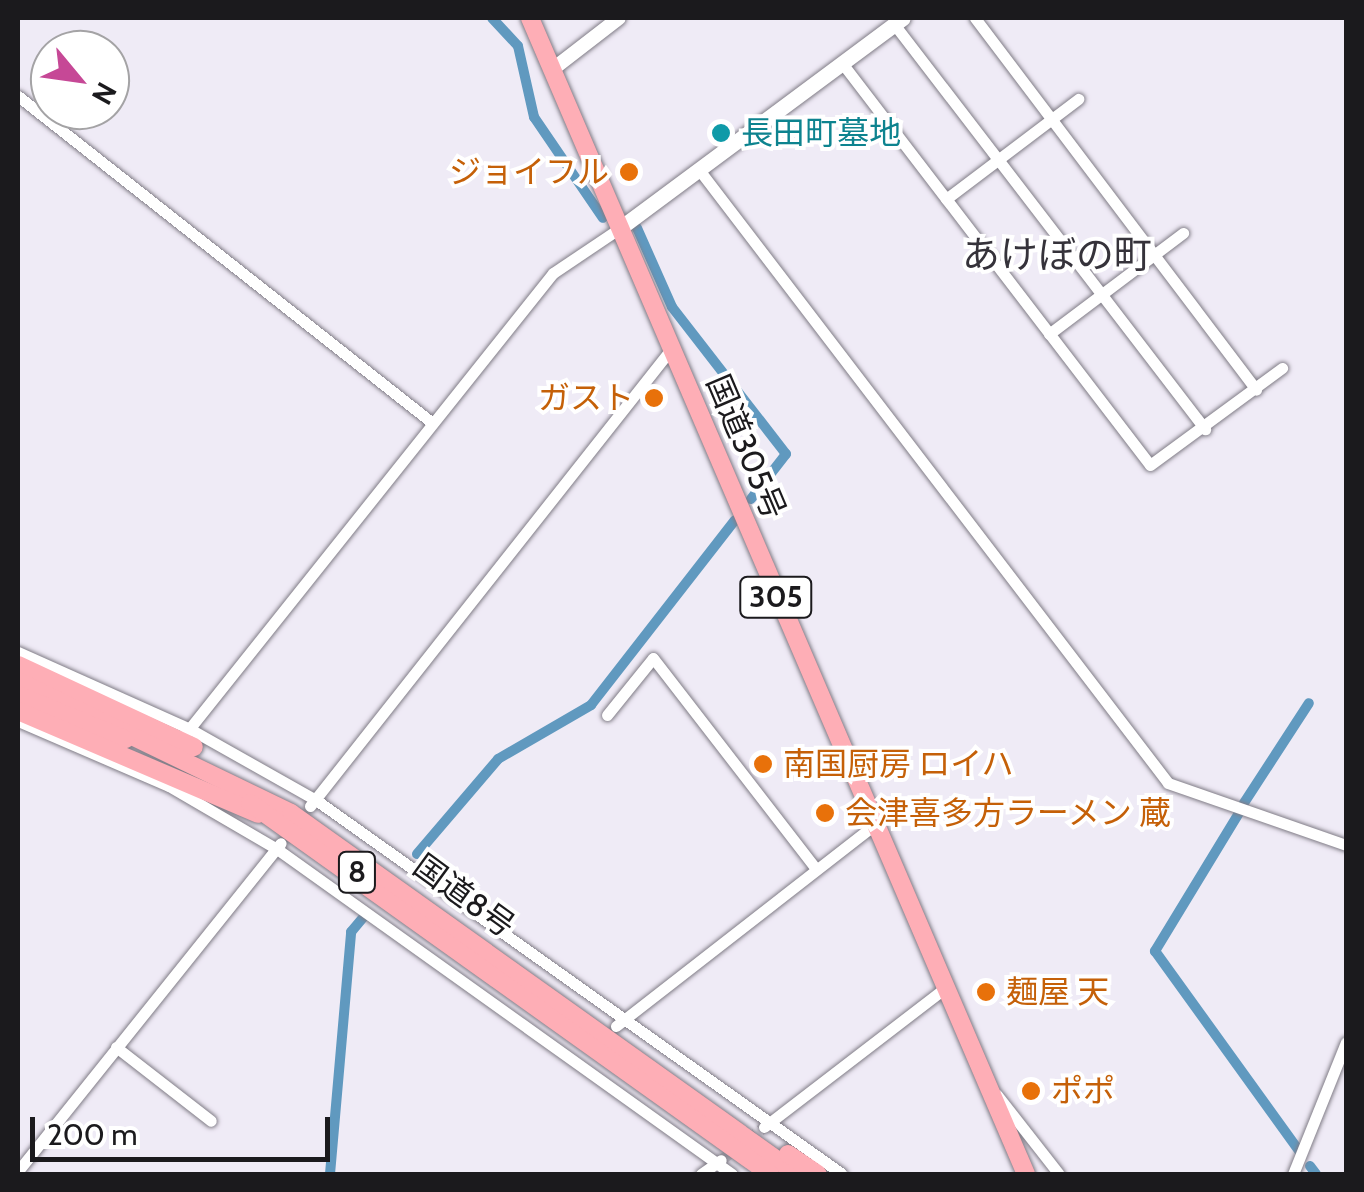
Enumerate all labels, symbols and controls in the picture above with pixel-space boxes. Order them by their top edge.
north arrow [30,30,130,130]
text: N [85,77,124,110]
place label: 長田町墓地 [741,114,901,152]
marker: 長田町墓地 [710,122,732,144]
place label: ジョイフル [449,153,609,191]
marker: ジョイフル [618,161,640,183]
district label: あけぼの町 [962,232,1152,278]
street label: 国道305号 [698,369,794,525]
place label: ガスト [538,379,634,417]
marker: ガスト [643,387,665,409]
road number: 305 [738,572,814,622]
place label: 南国厨房 ロイハ [783,745,1014,783]
marker: 南国厨房 ロイハ [752,753,774,775]
place label: 会津喜多方ラーメン 蔵 [845,794,1172,832]
marker: 会津喜多方ラーメン 蔵 [814,802,836,824]
road number: 8 [337,847,377,897]
street label: 国道8号 [406,847,522,945]
place label: 麺屋 天 [1006,973,1109,1011]
marker: 麺屋 天 [975,981,997,1003]
place label: ポポ [1051,1072,1115,1110]
marker: ポポ [1020,1080,1042,1102]
scale bar [35,1097,335,1159]
text: 200 m [47,1116,138,1153]

